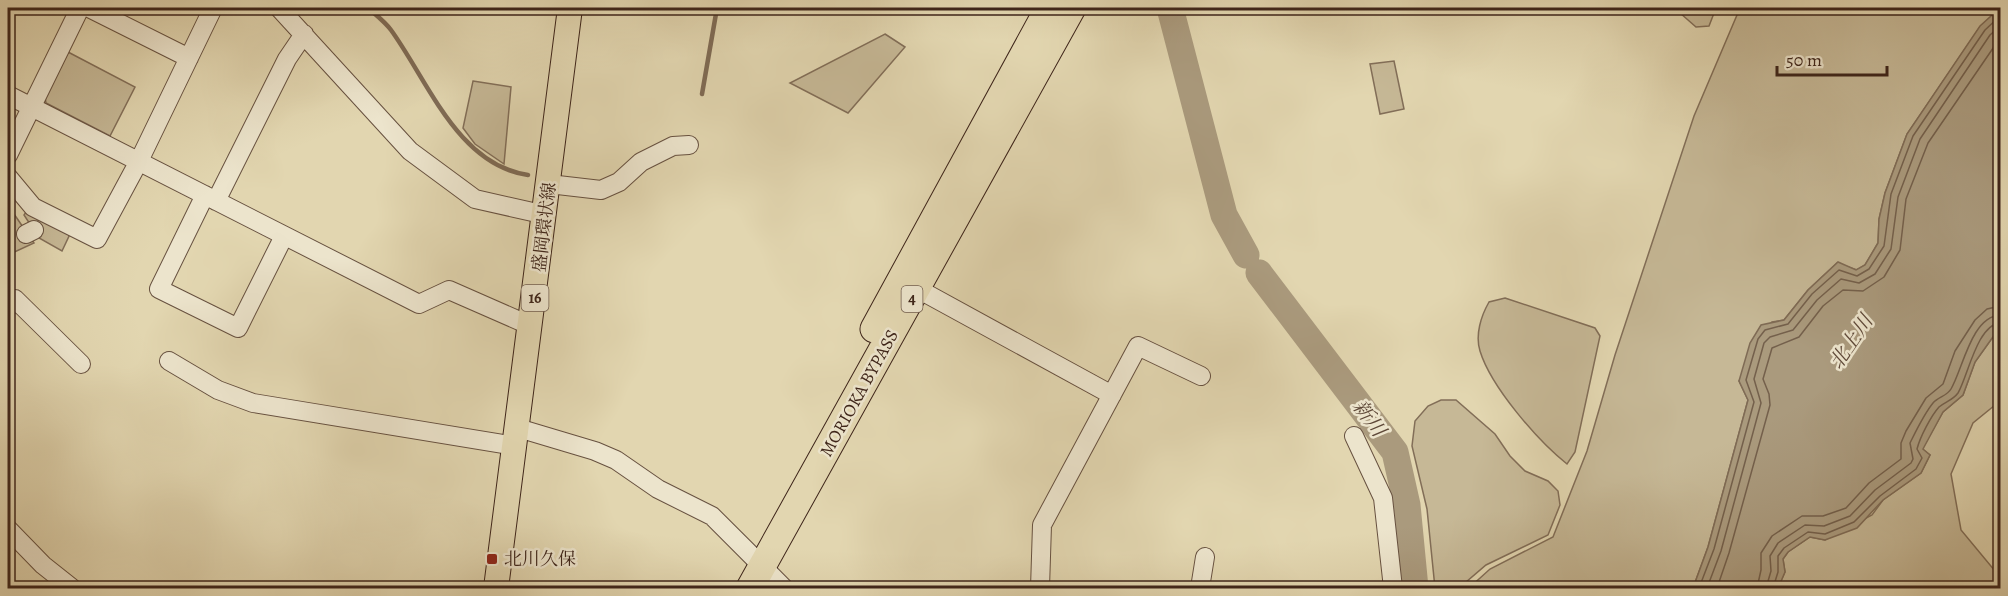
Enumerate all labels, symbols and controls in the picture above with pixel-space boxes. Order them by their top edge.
scale bar [1777,39,1886,77]
text: 50 m [1786,48,1822,72]
street label: 盛岡環状線 [527,181,561,273]
road number: 16 [522,285,548,311]
road number: 4 [902,286,922,312]
water label: 北上川 [1823,308,1880,374]
street label: MORIOKA BYPASS [814,325,904,461]
water label: 新川 [1346,394,1393,444]
place label: 北川久保 [504,547,576,571]
marker: 北川久保 [485,552,499,566]

